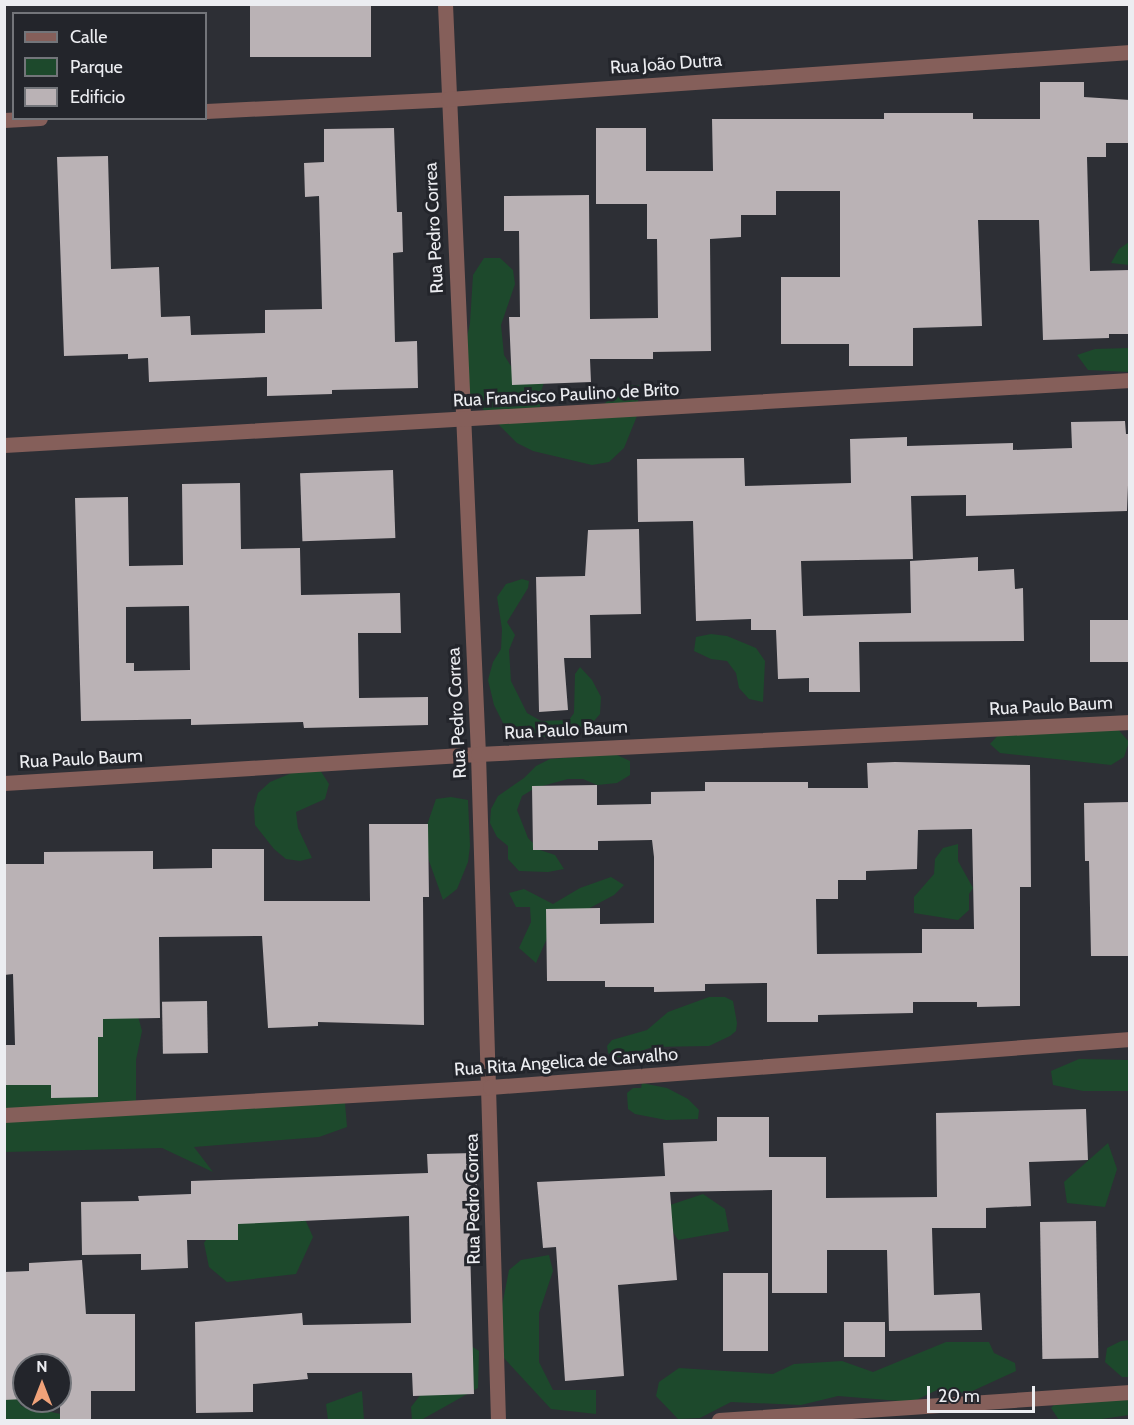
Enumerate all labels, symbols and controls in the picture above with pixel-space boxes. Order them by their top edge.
legend [12,12,207,120]
text: Calle [70,26,107,48]
street label: Rua João Dutra [609,49,723,79]
text: Parque [70,56,123,78]
text: Edificio [70,86,125,108]
street label: Rua Pedro Correa [420,162,448,294]
street label: Rua Francisco Paulino de Brito [452,378,680,412]
street label: Rua Pedro Correa [443,647,471,779]
street label: Rua Paulo Baum [989,692,1113,720]
street label: Rua Paulo Baum [504,716,628,744]
street label: Rua Paulo Baum [19,745,143,773]
street label: Rua Rita Angelica de Carvalho [453,1043,679,1081]
street label: Rua Pedro Correa [461,1133,485,1265]
north arrow [12,1353,72,1413]
text: N [36,1357,48,1376]
scale bar [930,1374,1038,1412]
text: 20 m [938,1385,980,1407]

